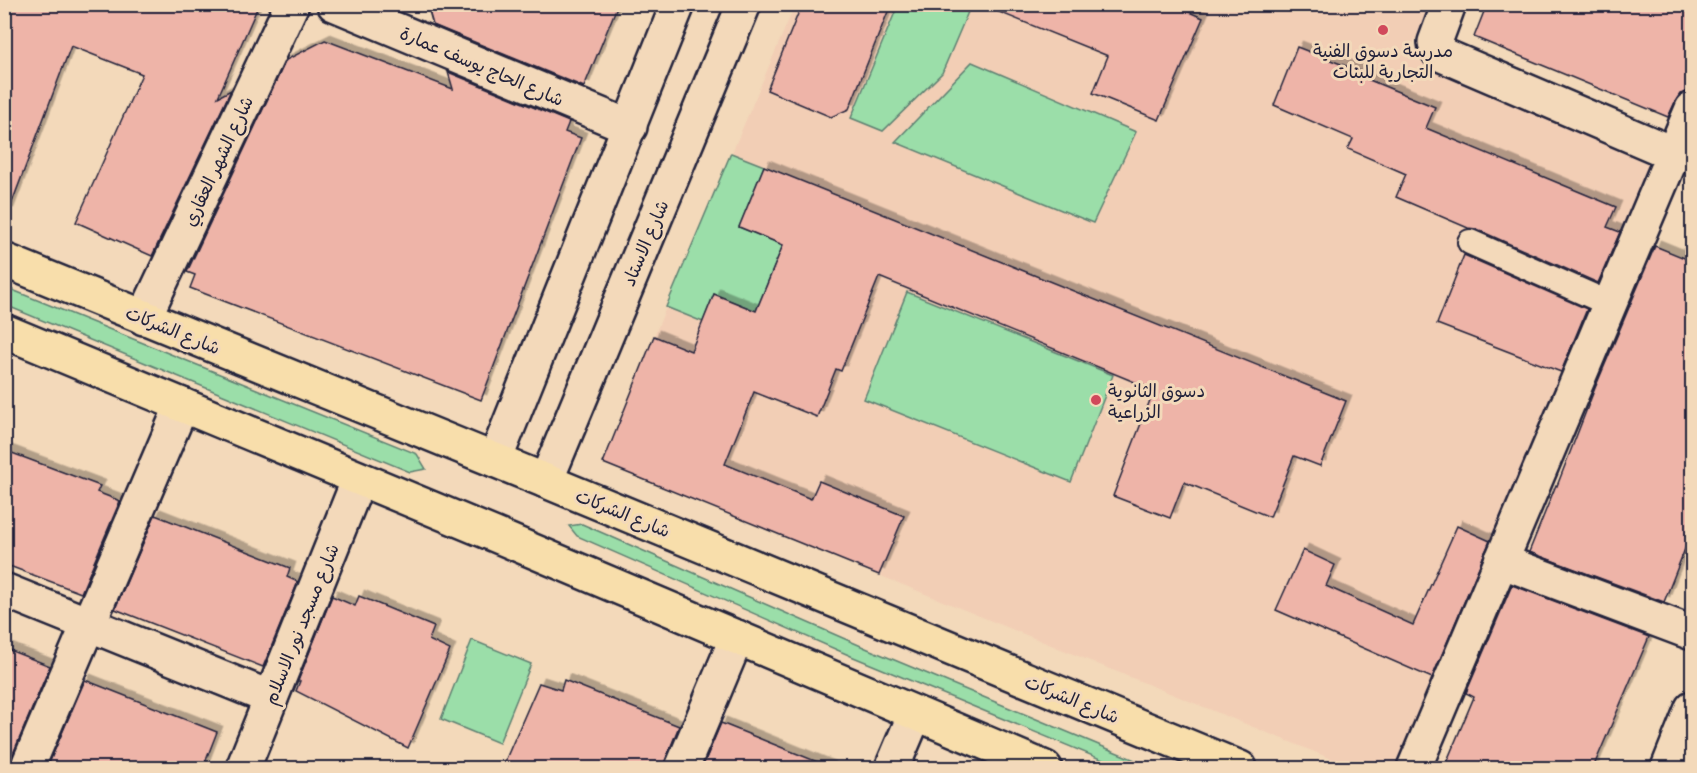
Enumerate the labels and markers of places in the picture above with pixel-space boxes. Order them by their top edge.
marker: مدرسة دسوق الفنية التجارية للبنات [1376,23,1390,37]
place label: مدرسة دسوق الفنية التجارية للبنات [1313,38,1453,84]
place label: دسوق الثانوية الزراعية [1108,378,1205,424]
marker: دسوق الثانوية الزراعية [1089,393,1103,407]

